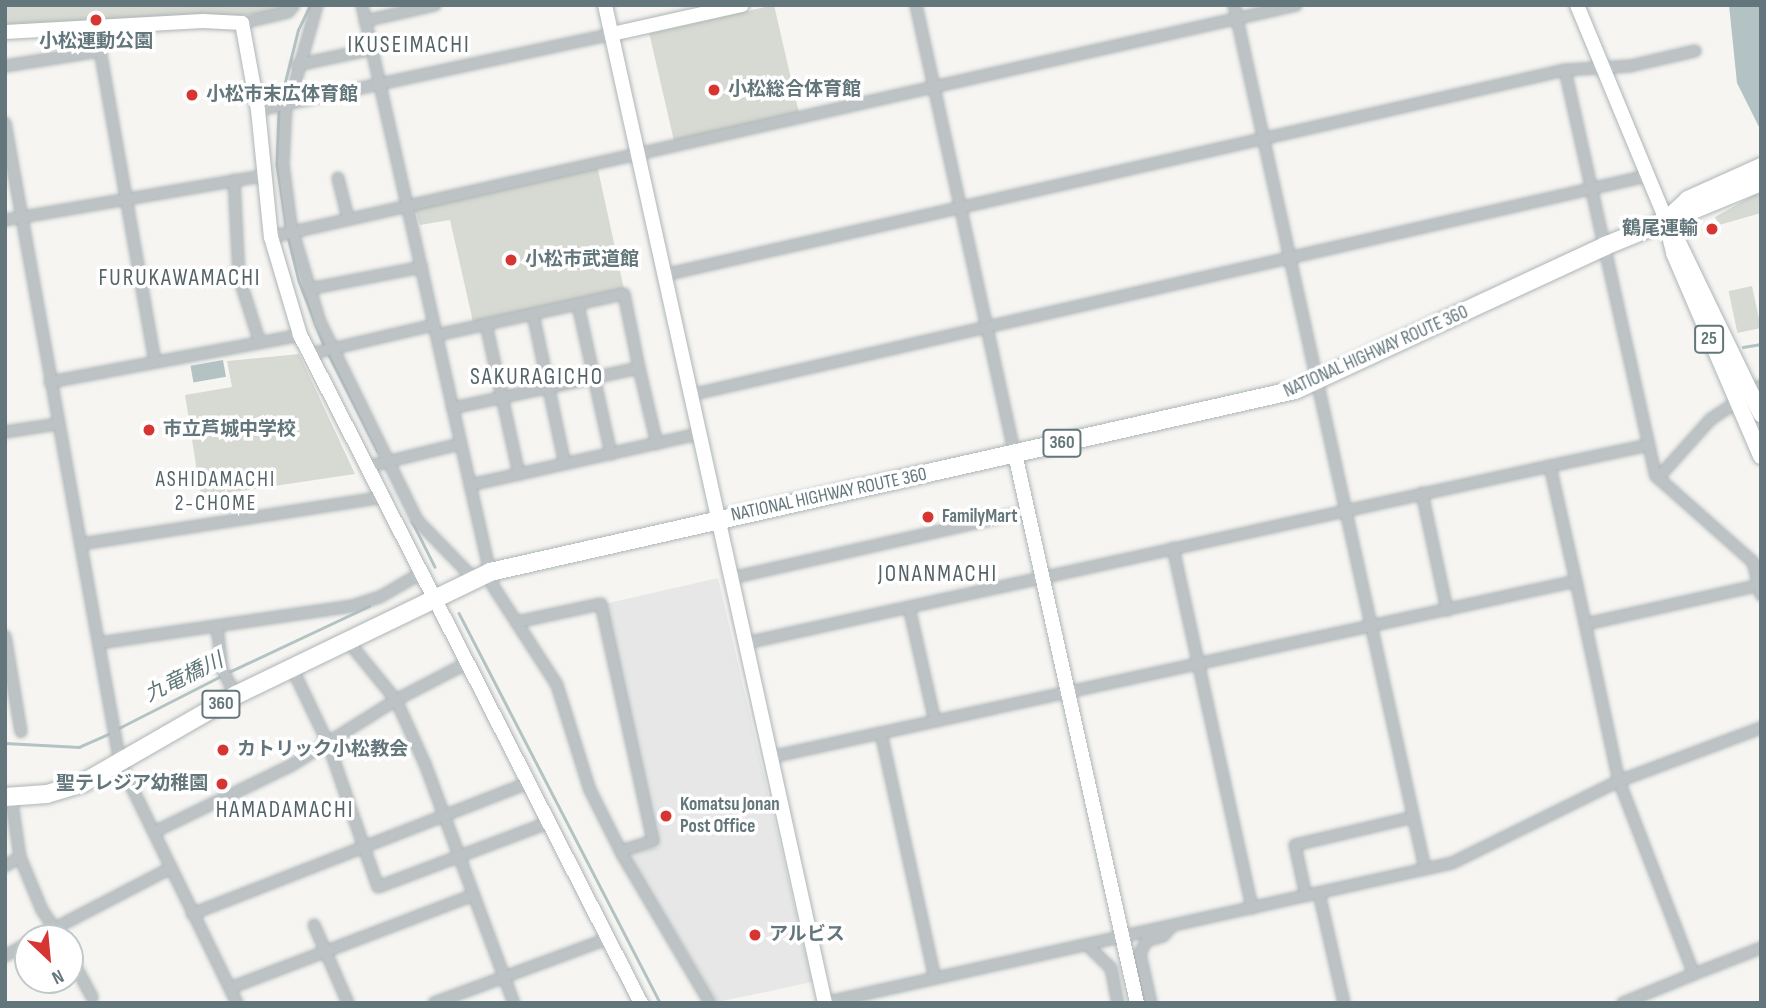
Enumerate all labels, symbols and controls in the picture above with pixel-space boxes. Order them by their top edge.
marker: 小松運動公園 [88,12,104,28]
place label: 小松運動公園 [39,31,153,53]
district label: IKUSEIMACHI [349,31,469,59]
place label: 小松総合体育館 [728,79,861,101]
marker: 小松総合体育館 [706,82,722,98]
place label: 小松市末広体育館 [206,84,358,106]
marker: 小松市末広体育館 [184,87,200,103]
place label: 鶴尾運輸 [1622,218,1698,240]
marker: 鶴尾運輸 [1704,221,1720,237]
place label: 小松市武道館 [525,249,639,271]
marker: 小松市武道館 [503,252,519,268]
district label: FURUKAWAMACHI [100,264,260,292]
street label: NATIONAL HIGHWAY ROUTE 360 [1280,301,1472,403]
road number: 25 [1693,324,1725,354]
district label: SAKURAGICHO [471,363,603,391]
place label: 市立芦城中学校 [163,419,296,441]
marker: 市立芦城中学校 [141,422,157,438]
road number: 360 [1041,428,1083,458]
street label: NATIONAL HIGHWAY ROUTE 360 [729,463,929,527]
district label: ASHIDAMACHI 2-CHOME [157,467,275,517]
place label: FamilyMart [942,506,1017,528]
marker: FamilyMart [920,509,936,525]
district label: JONANMACHI [879,560,997,588]
water label: 九竜橋川 [141,648,227,708]
road number: 360 [200,690,242,718]
place label: カトリック小松教会 [237,739,408,761]
marker: カトリック小松教会 [215,742,231,758]
place label: 聖テレジア幼稚園 [56,773,208,795]
marker: 聖テレジア幼稚園 [214,776,230,792]
place label: Komatsu Jonan Post Office [680,794,780,838]
district label: HAMADAMACHI [217,796,353,824]
marker: Komatsu Jonan Post Office [658,808,674,824]
north arrow [14,924,84,994]
place label: アルビス [769,924,845,946]
marker: アルビス [747,927,763,943]
text: N [48,964,67,989]

